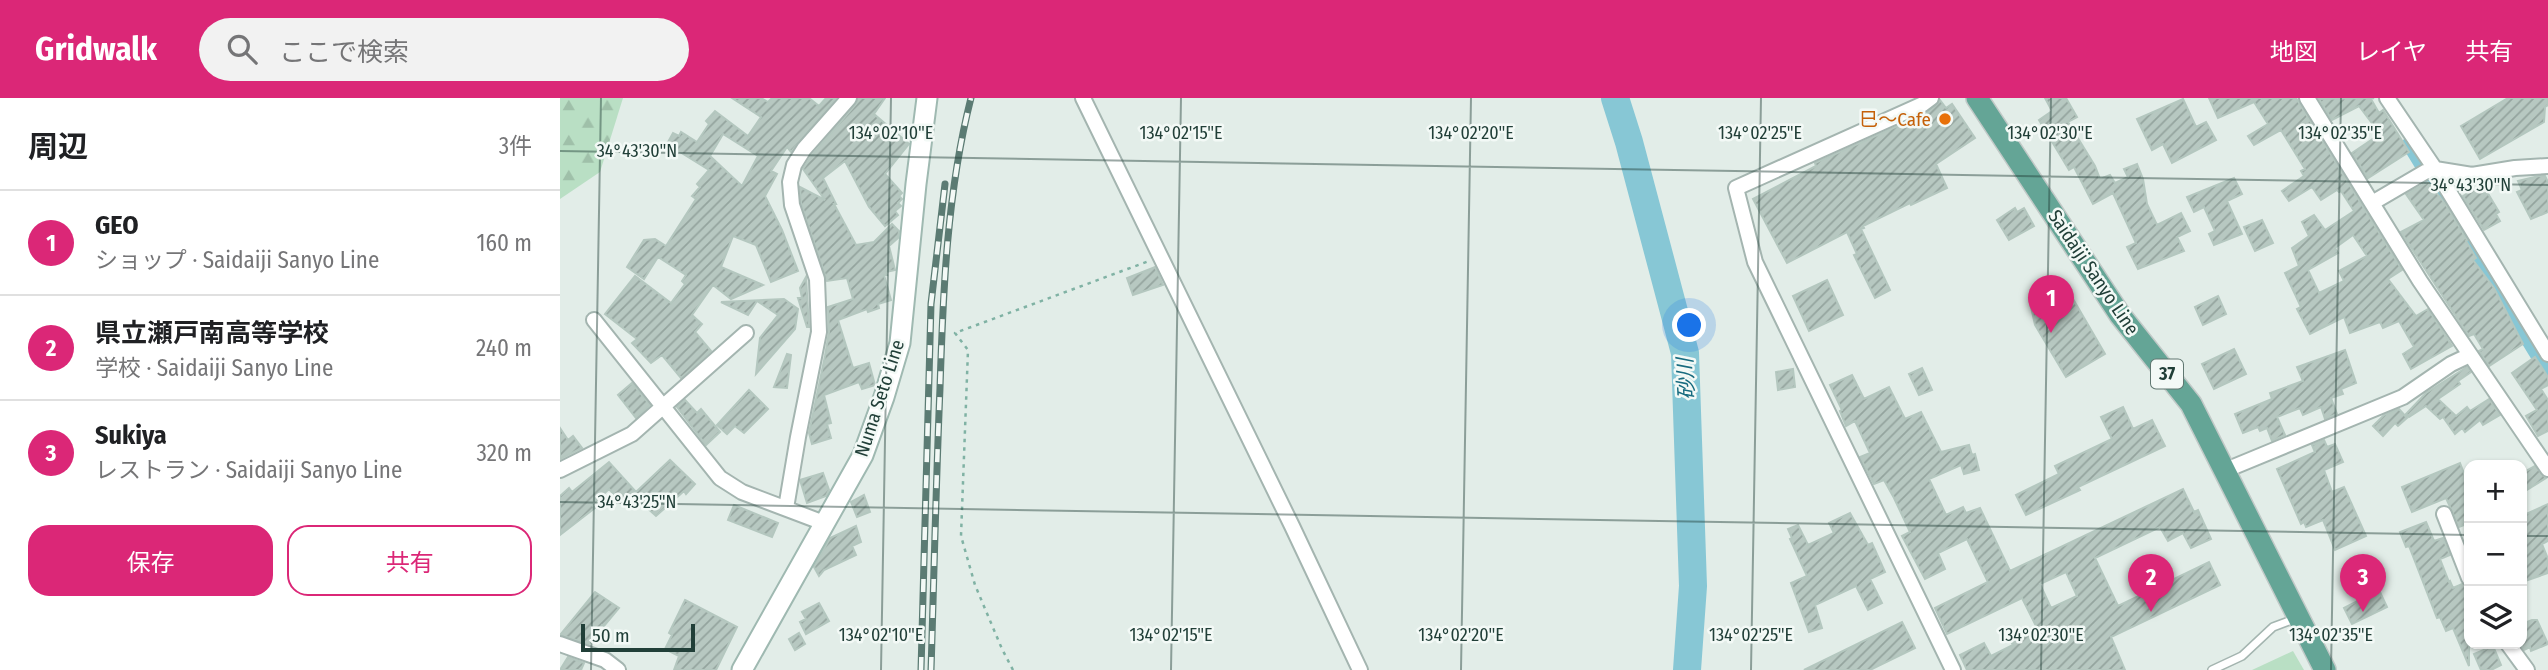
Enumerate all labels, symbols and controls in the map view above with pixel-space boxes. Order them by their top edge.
search box [199,18,689,81]
text: Gridwalk [35,29,157,69]
icon: search [223,30,261,68]
text: ここで検索 [279,37,409,68]
text: 地図 [2270,38,2318,66]
text: レイヤ [2356,38,2427,66]
text: 共有 [2465,38,2513,66]
place label: 巳～Cafe [1859,108,1931,131]
marker: 巳～Cafe [1937,111,1953,127]
text: 134°02'10"E [849,122,933,144]
text: 134°02'15"E [1140,122,1222,144]
text: 134°02'20"E [1428,122,1514,144]
text: 134°02'25"E [1718,122,1802,144]
text: 134°02'30"E [2007,122,2093,144]
text: 134°02'35"E [2298,122,2382,144]
text: 周辺 [28,129,88,165]
text: 3件 [499,132,532,160]
text: 34°43'30"N [597,140,677,162]
text: 34°43'30"N [2431,174,2511,196]
street label: Saidaiji Sanyo Line [2043,205,2144,339]
text: GEO [95,210,139,241]
text: 1 [46,229,56,257]
text: 160 m [477,229,532,257]
text: ショップ · Saidaiji Sanyo Line [95,246,379,274]
pin: 1 [2028,275,2074,333]
your location [1672,308,1706,342]
text: 県立瀬戸南高等学校 [95,318,329,349]
text: 2 [46,334,56,362]
text: 240 m [476,334,532,362]
street label: Numa Seto Line [850,337,909,460]
text: 学校 · Saidaiji Sanyo Line [95,354,333,382]
water label: 砂川 [1672,355,1700,401]
road number: 37 [2151,360,2183,388]
text: Sukiya [95,420,167,451]
text: 3 [46,439,56,467]
text: 320 m [477,439,532,467]
text: レストラン · Saidaiji Sanyo Line [95,456,402,484]
map controls [2464,460,2527,649]
button: + [2464,460,2527,523]
text: 34°43'25"N [598,491,676,513]
button: − [2464,523,2527,586]
button: 保存 [28,525,273,596]
button: 共有 [287,525,532,596]
pin: 2 [2128,554,2174,612]
pin: 3 [2340,554,2386,612]
button: layers [2464,586,2527,649]
scale bar [581,621,695,653]
text: 50 m [592,624,630,647]
text: 134°02'10"E [839,624,923,646]
text: 134°02'15"E [1130,624,1212,646]
text: 134°02'20"E [1418,624,1504,646]
text: 134°02'25"E [1709,624,1793,646]
text: 134°02'30"E [1998,624,2084,646]
text: 134°02'35"E [2289,624,2373,646]

